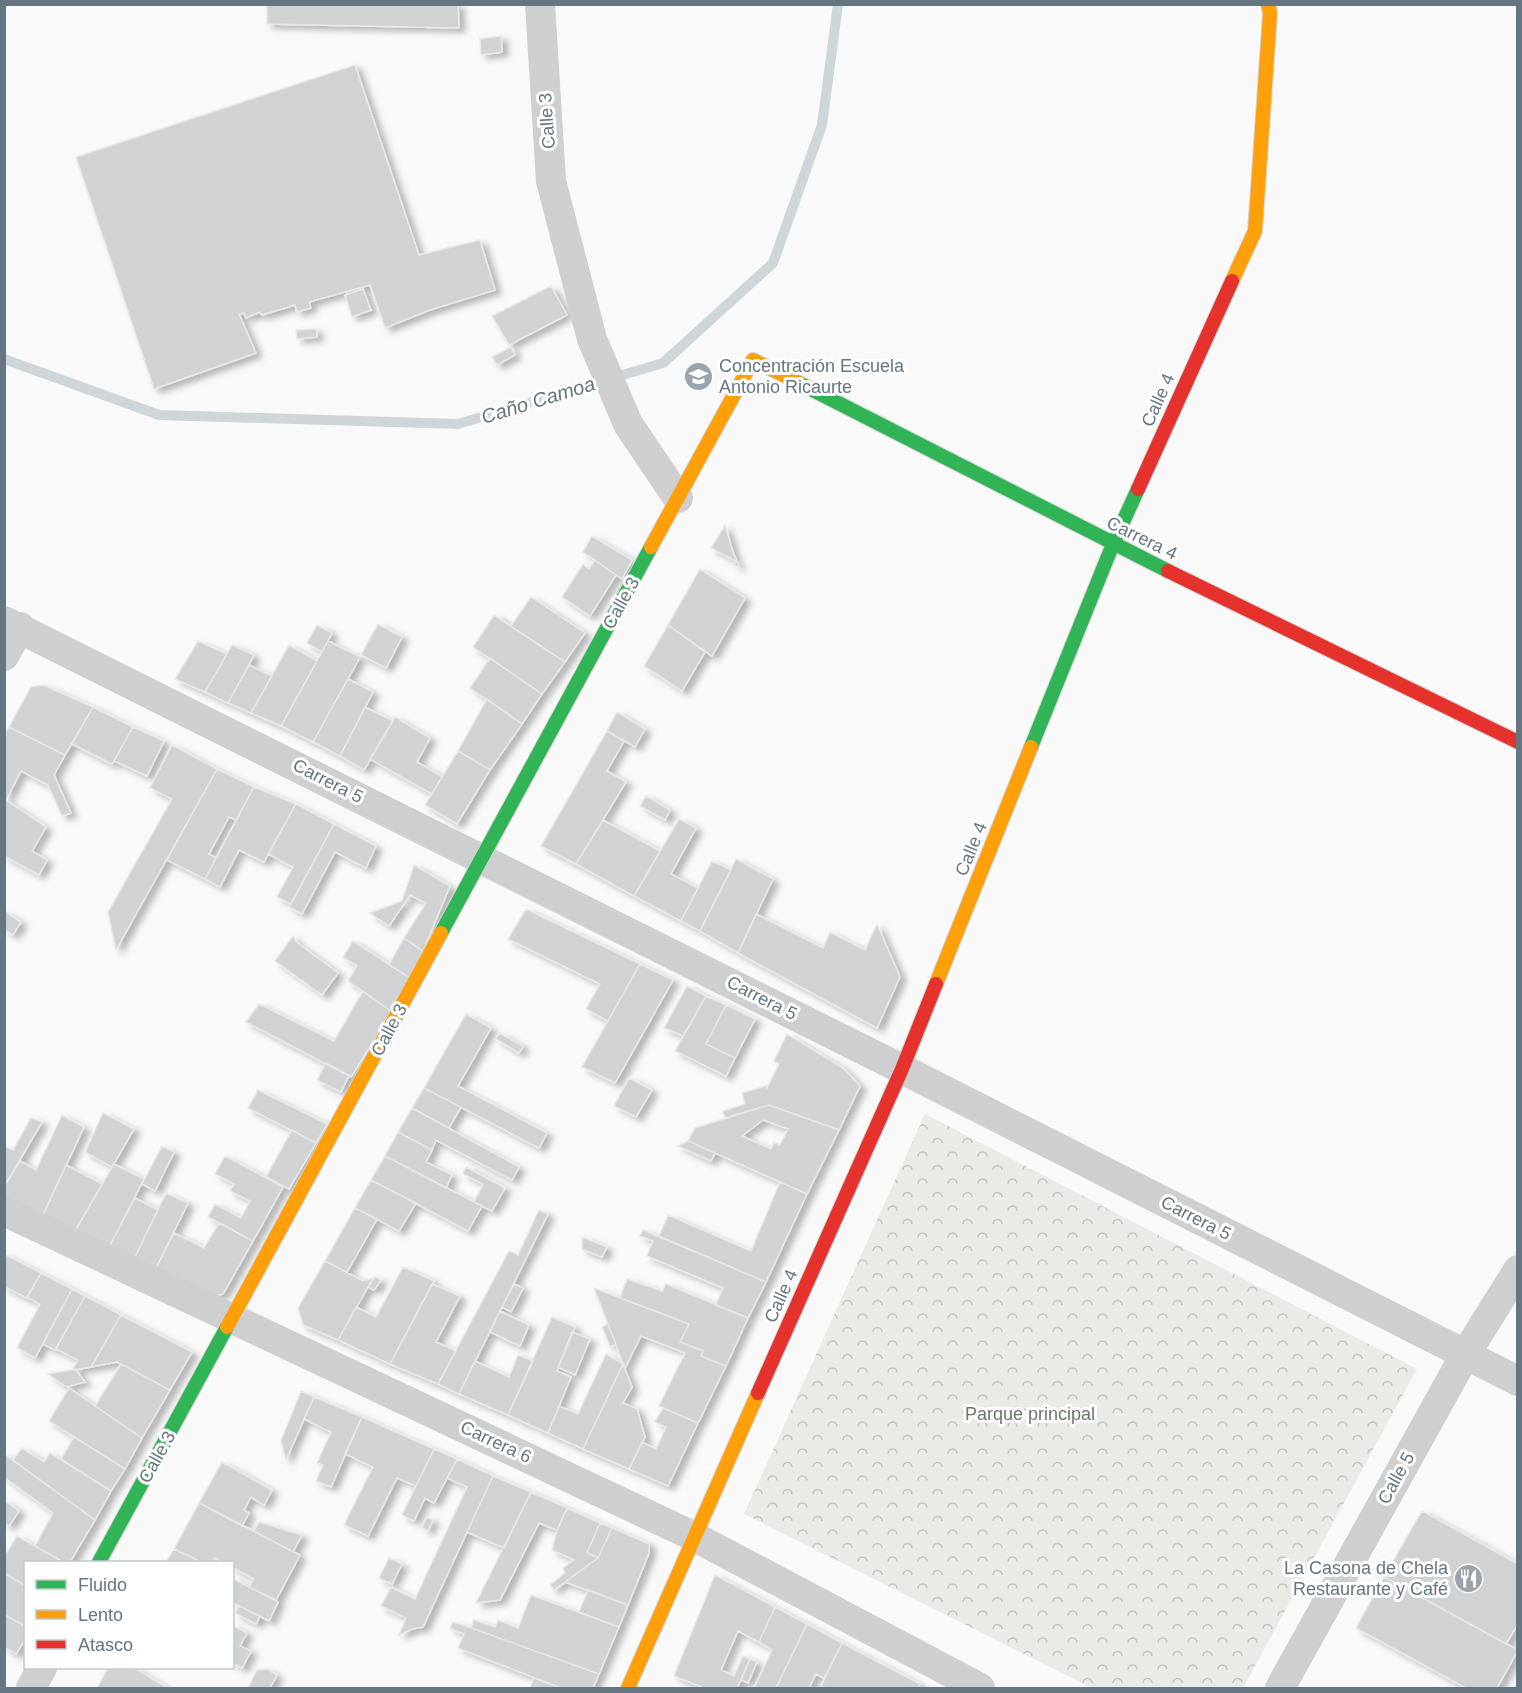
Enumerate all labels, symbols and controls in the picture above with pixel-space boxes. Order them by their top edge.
street label: Calle 3 [535,92,559,150]
place label: Concentración Escuela Antonio Ricaurte [719,356,905,397]
school or university icon: Concentración Escuela Antonio Ricaurte [682,360,714,392]
street label: Calle 4 [1137,370,1179,430]
water label: Caño Camoa [478,372,598,428]
street label: Carrera 4 [1103,512,1181,564]
street label: Calle 3 [599,574,643,632]
street label: Carrera 5 [290,755,366,807]
street label: Calle 4 [951,819,991,879]
street label: Carrera 5 [724,972,800,1024]
street label: Calle 3 [367,1001,411,1059]
street label: Carrera 5 [1158,1192,1234,1244]
street label: Calle 4 [760,1266,802,1326]
park label: Parque principal [965,1404,1095,1424]
street label: Carrera 6 [457,1417,535,1467]
street label: Calle 3 [135,1428,179,1486]
street label: Calle 5 [1374,1449,1418,1507]
place label: La Casona de Chela Restaurante y Café [1284,1558,1449,1599]
legend [24,1561,234,1669]
restaurant icon: La Casona de Chela Restaurante y Café [1453,1562,1485,1594]
text: Fluido [78,1575,127,1595]
text: Lento [78,1605,123,1625]
text: Atasco [78,1635,133,1655]

